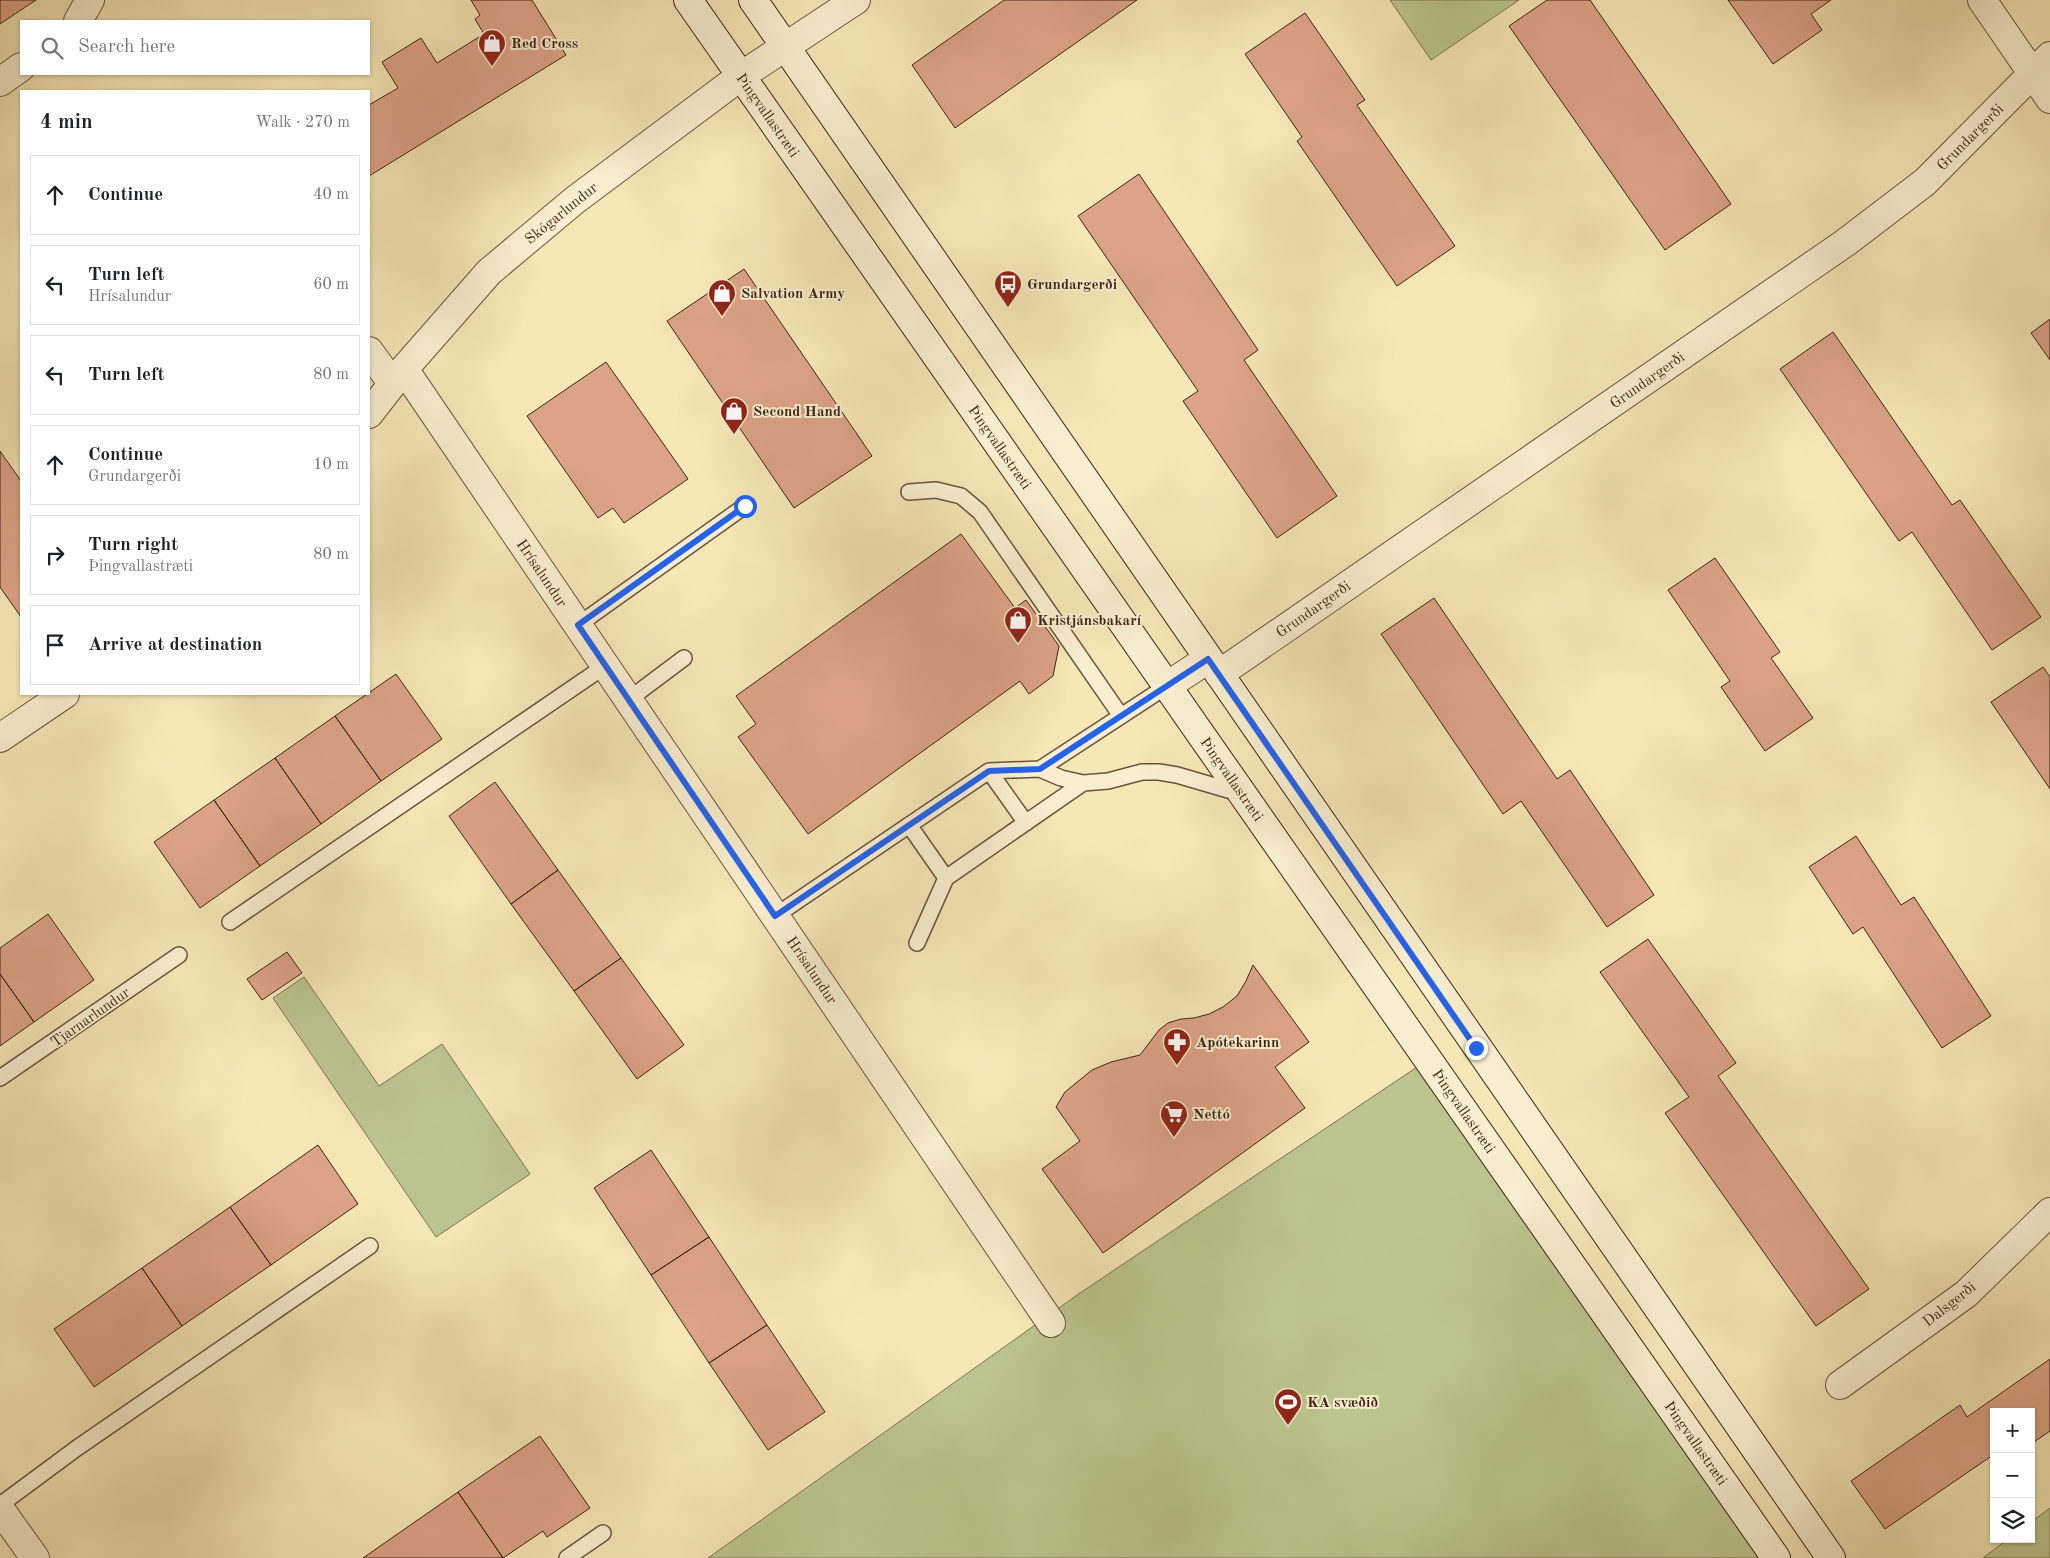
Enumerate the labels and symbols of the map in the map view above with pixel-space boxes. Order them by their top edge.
shop icon: Red Cross [477,28,507,67]
place label: Red Cross [511,37,578,52]
street label: Þingvallastræti [732,71,801,161]
street label: Grundargerði [1935,102,2007,174]
street label: Skógarlundur [523,181,601,248]
bus stop icon: Grundargerði [993,269,1023,308]
shop icon: Salvation Army [707,278,737,317]
place label: Grundargerði [1027,278,1117,293]
place label: Salvation Army [741,287,845,302]
street label: Grundargerði [1608,350,1688,412]
shop icon: Second Hand [719,396,749,435]
street label: Þingvallastræti [964,403,1033,493]
place label: Second Hand [753,405,841,420]
route start [734,495,757,518]
street label: Hrísalundur [513,537,569,610]
street label: Grundargerði [1274,579,1354,641]
shop icon: Kristjánsbakarí [1003,605,1033,644]
place label: Kristjánsbakarí [1037,614,1142,629]
street label: Þingvallastræti [1196,735,1265,825]
street label: Hrísalundur [783,934,839,1007]
street label: Tjarnarlundur [49,986,133,1051]
pharmacy icon: Apótekarinn [1162,1027,1192,1066]
place label: Apótekarinn [1196,1036,1279,1051]
route end [1465,1037,1488,1060]
street label: Þingvallastræti [1428,1067,1497,1157]
supermarket icon: Nettó [1159,1099,1189,1138]
place label: Nettó [1193,1108,1230,1123]
street label: Dalsgerði [1921,1280,1979,1330]
sports icon: KA svæðið [1273,1387,1303,1426]
place label: KA svæðið [1307,1396,1378,1411]
street label: Þingvallastræti [1660,1399,1729,1489]

